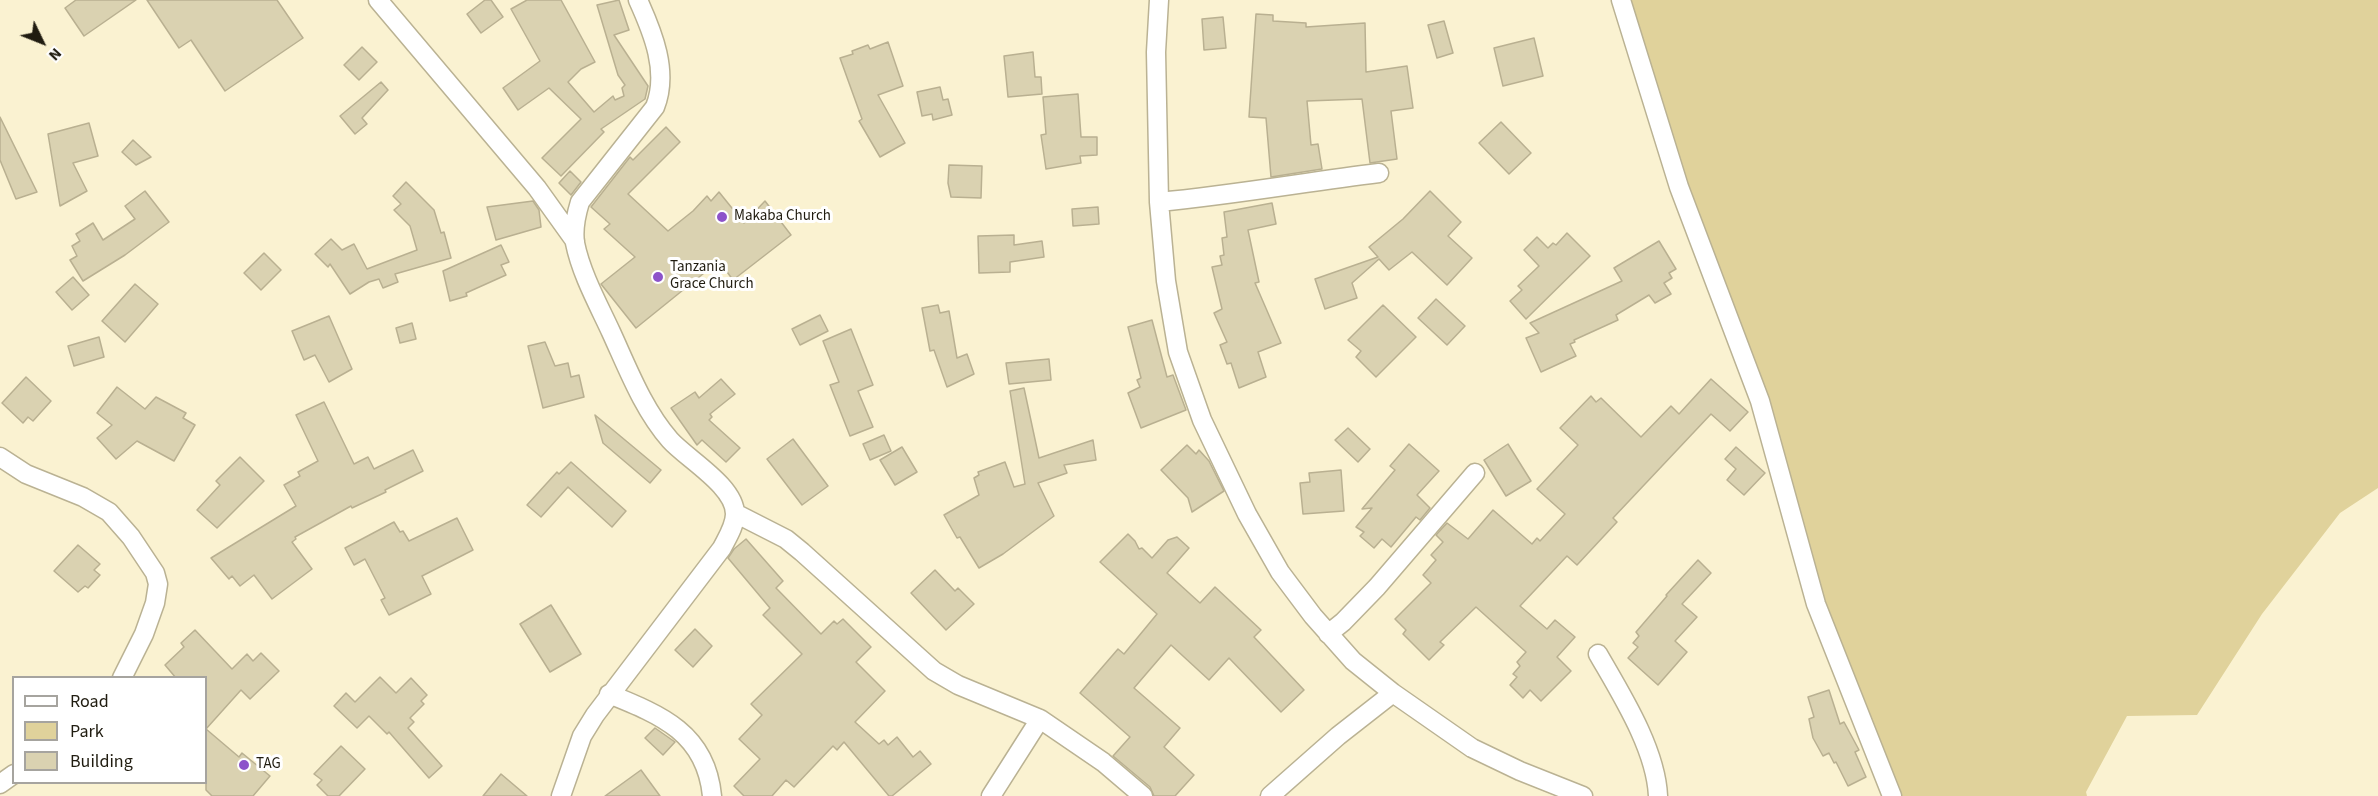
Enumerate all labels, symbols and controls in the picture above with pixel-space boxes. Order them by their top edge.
north arrow [12,12,72,72]
text: N [43,43,67,66]
place label: Makaba Church [734,208,831,226]
marker: Makaba Church [715,210,729,224]
place label: Tanzania Grace Church [670,259,754,294]
marker: Tanzania Grace Church [651,270,665,284]
legend [12,676,207,784]
text: Road [70,689,109,714]
text: Park [70,719,104,744]
text: Building [70,749,133,774]
place label: TAG [256,756,281,774]
marker: TAG [237,758,251,772]

